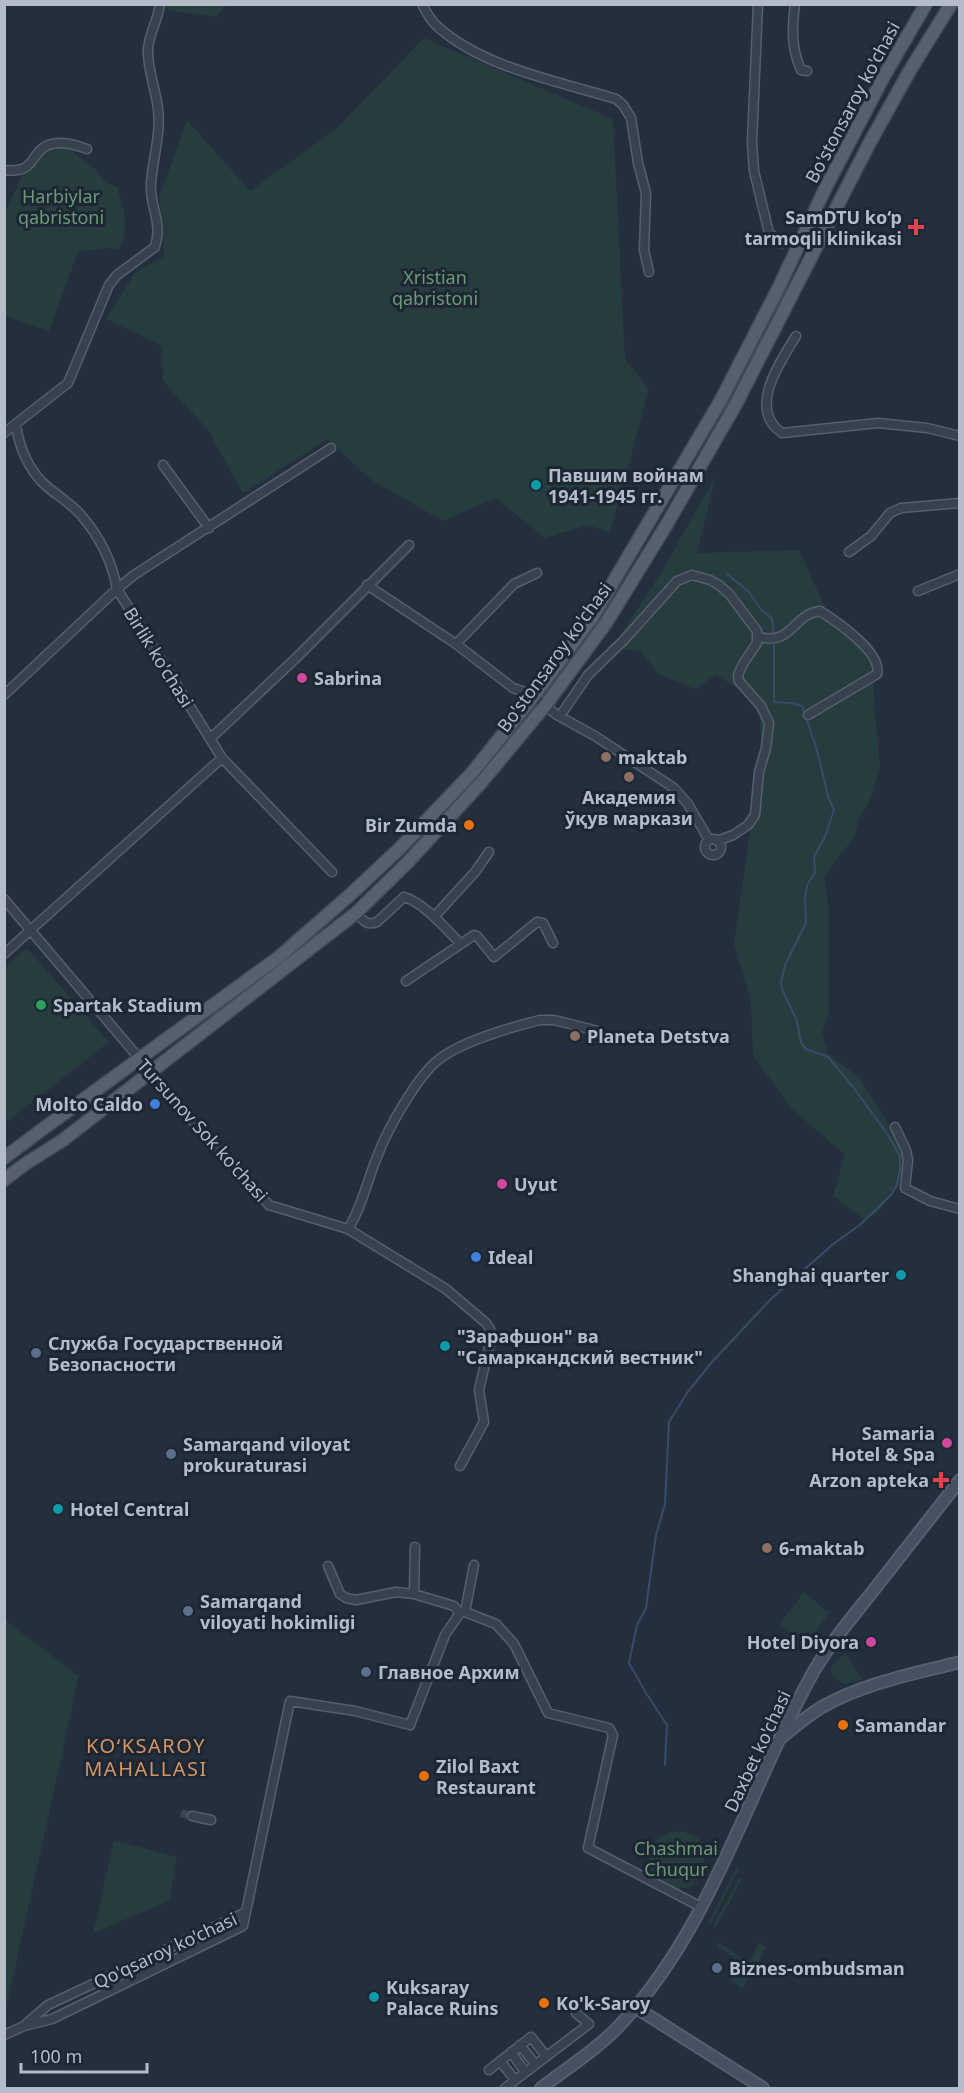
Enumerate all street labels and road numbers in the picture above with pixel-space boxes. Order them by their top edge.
street label: Bo'stonsaroy ko'chasi [799,17,905,187]
street label: Bo'stonsaroy ko'chasi [491,577,617,737]
street label: Birlik ko'chasi [119,602,199,712]
street label: Tursunov Sok ko'chasi [132,1053,274,1207]
street label: Daxbet ko'chasi [718,1686,796,1816]
street label: Qo'qsaroy ko'chasi [89,1906,241,1994]

